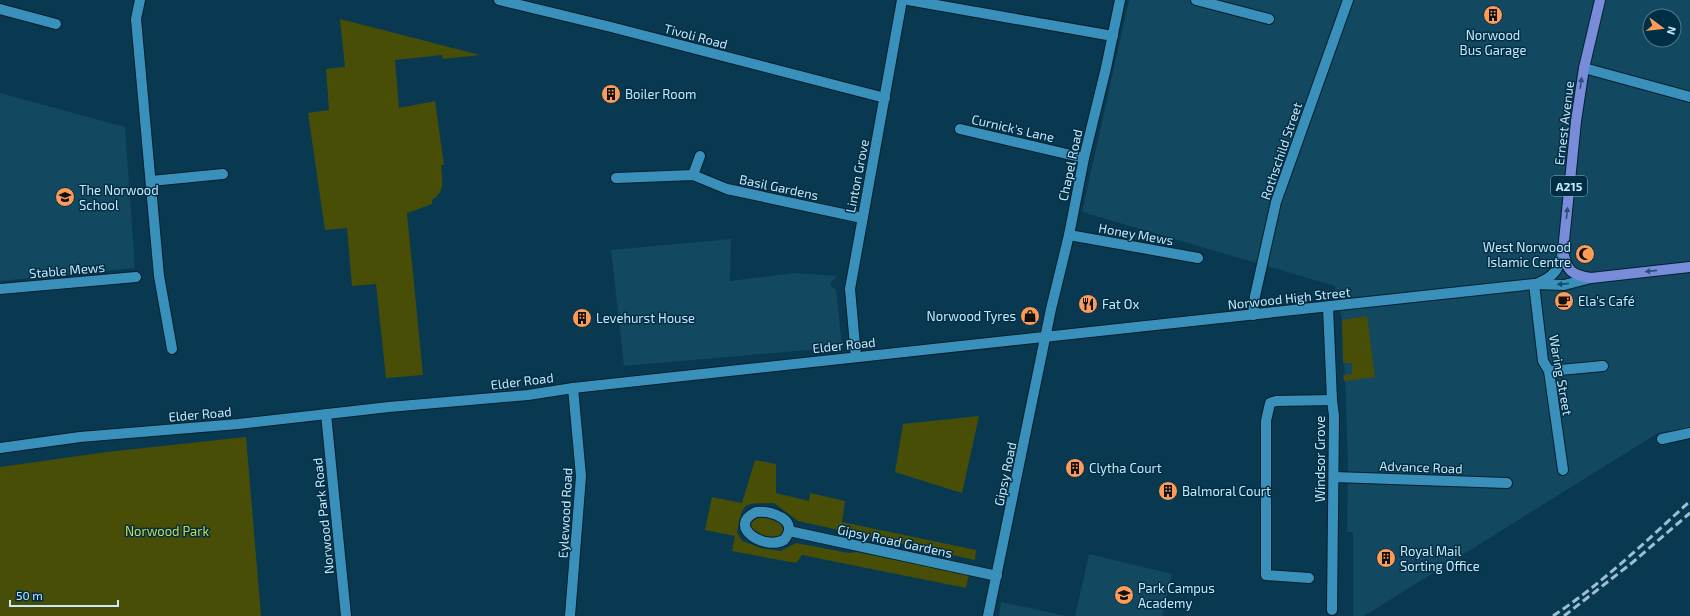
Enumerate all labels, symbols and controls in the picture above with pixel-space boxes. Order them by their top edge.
building icon: Norwood Bus Garage [1482,4,1504,26]
north arrow [1642,8,1682,48]
street label: Tivoli Road [663,20,729,52]
text: N [1665,25,1679,36]
place label: Norwood Bus Garage [1460,27,1526,58]
one-way arrow [1579,77,1585,89]
street label: Ernest Avenue [1551,80,1577,166]
building icon: Boiler Room [600,83,622,105]
place label: Boiler Room [625,86,696,102]
street label: Rothschild Street [1257,100,1305,202]
street label: Curnick's Lane [970,111,1056,145]
street label: Chapel Road [1055,128,1085,202]
street label: Linton Grove [842,138,872,214]
street label: Basil Gardens [738,171,820,203]
road number: A215 [1551,176,1587,196]
place label: The Norwood School [79,182,159,213]
school or university icon: The Norwood School [54,186,76,208]
one-way arrow [1563,207,1570,219]
street label: Honey Mews [1097,220,1175,248]
place label: West Norwood Islamic Centre [1483,239,1571,270]
mosque icon: West Norwood Islamic Centre [1574,243,1596,265]
street label: Stable Mews [28,259,106,281]
one-way arrow [1645,268,1657,274]
one-way arrow [1557,281,1569,288]
street label: Norwood High Street [1227,284,1351,312]
cafe icon: Ela's Café [1553,290,1575,312]
restaurant icon: Fat Ox [1077,293,1099,315]
place label: Ela's Café [1578,293,1635,309]
place label: Fat Ox [1102,296,1139,312]
shop icon: Norwood Tyres [1019,305,1041,327]
building icon: Levehurst House [571,307,593,329]
place label: Norwood Tyres [927,308,1016,324]
place label: Levehurst House [596,310,695,326]
street label: Waring Street [1546,333,1576,417]
street label: Elder Road [812,334,876,356]
street label: Elder Road [490,369,554,393]
street label: Elder Road [168,403,232,425]
street label: Windsor Grove [1312,416,1328,502]
street label: Gipsy Road [990,441,1020,507]
street label: Norwood Park Road [309,457,337,575]
building icon: Clytha Court [1064,457,1086,479]
street label: Advance Road [1379,458,1463,476]
place label: Clytha Court [1089,460,1162,476]
street label: Eylewood Road [555,467,575,559]
building icon: Balmoral Court [1157,480,1179,502]
place label: Balmoral Court [1182,483,1271,499]
street label: Gipsy Road Gardens [836,521,954,561]
park label: Norwood Park [125,523,209,539]
place label: Royal Mail Sorting Office [1400,543,1480,574]
building icon: Royal Mail Sorting Office [1375,547,1397,569]
place label: Park Campus Academy [1138,580,1215,611]
scale bar [10,582,118,608]
school or university icon: Park Campus Academy [1113,584,1135,606]
text: 50 m [16,588,43,602]

